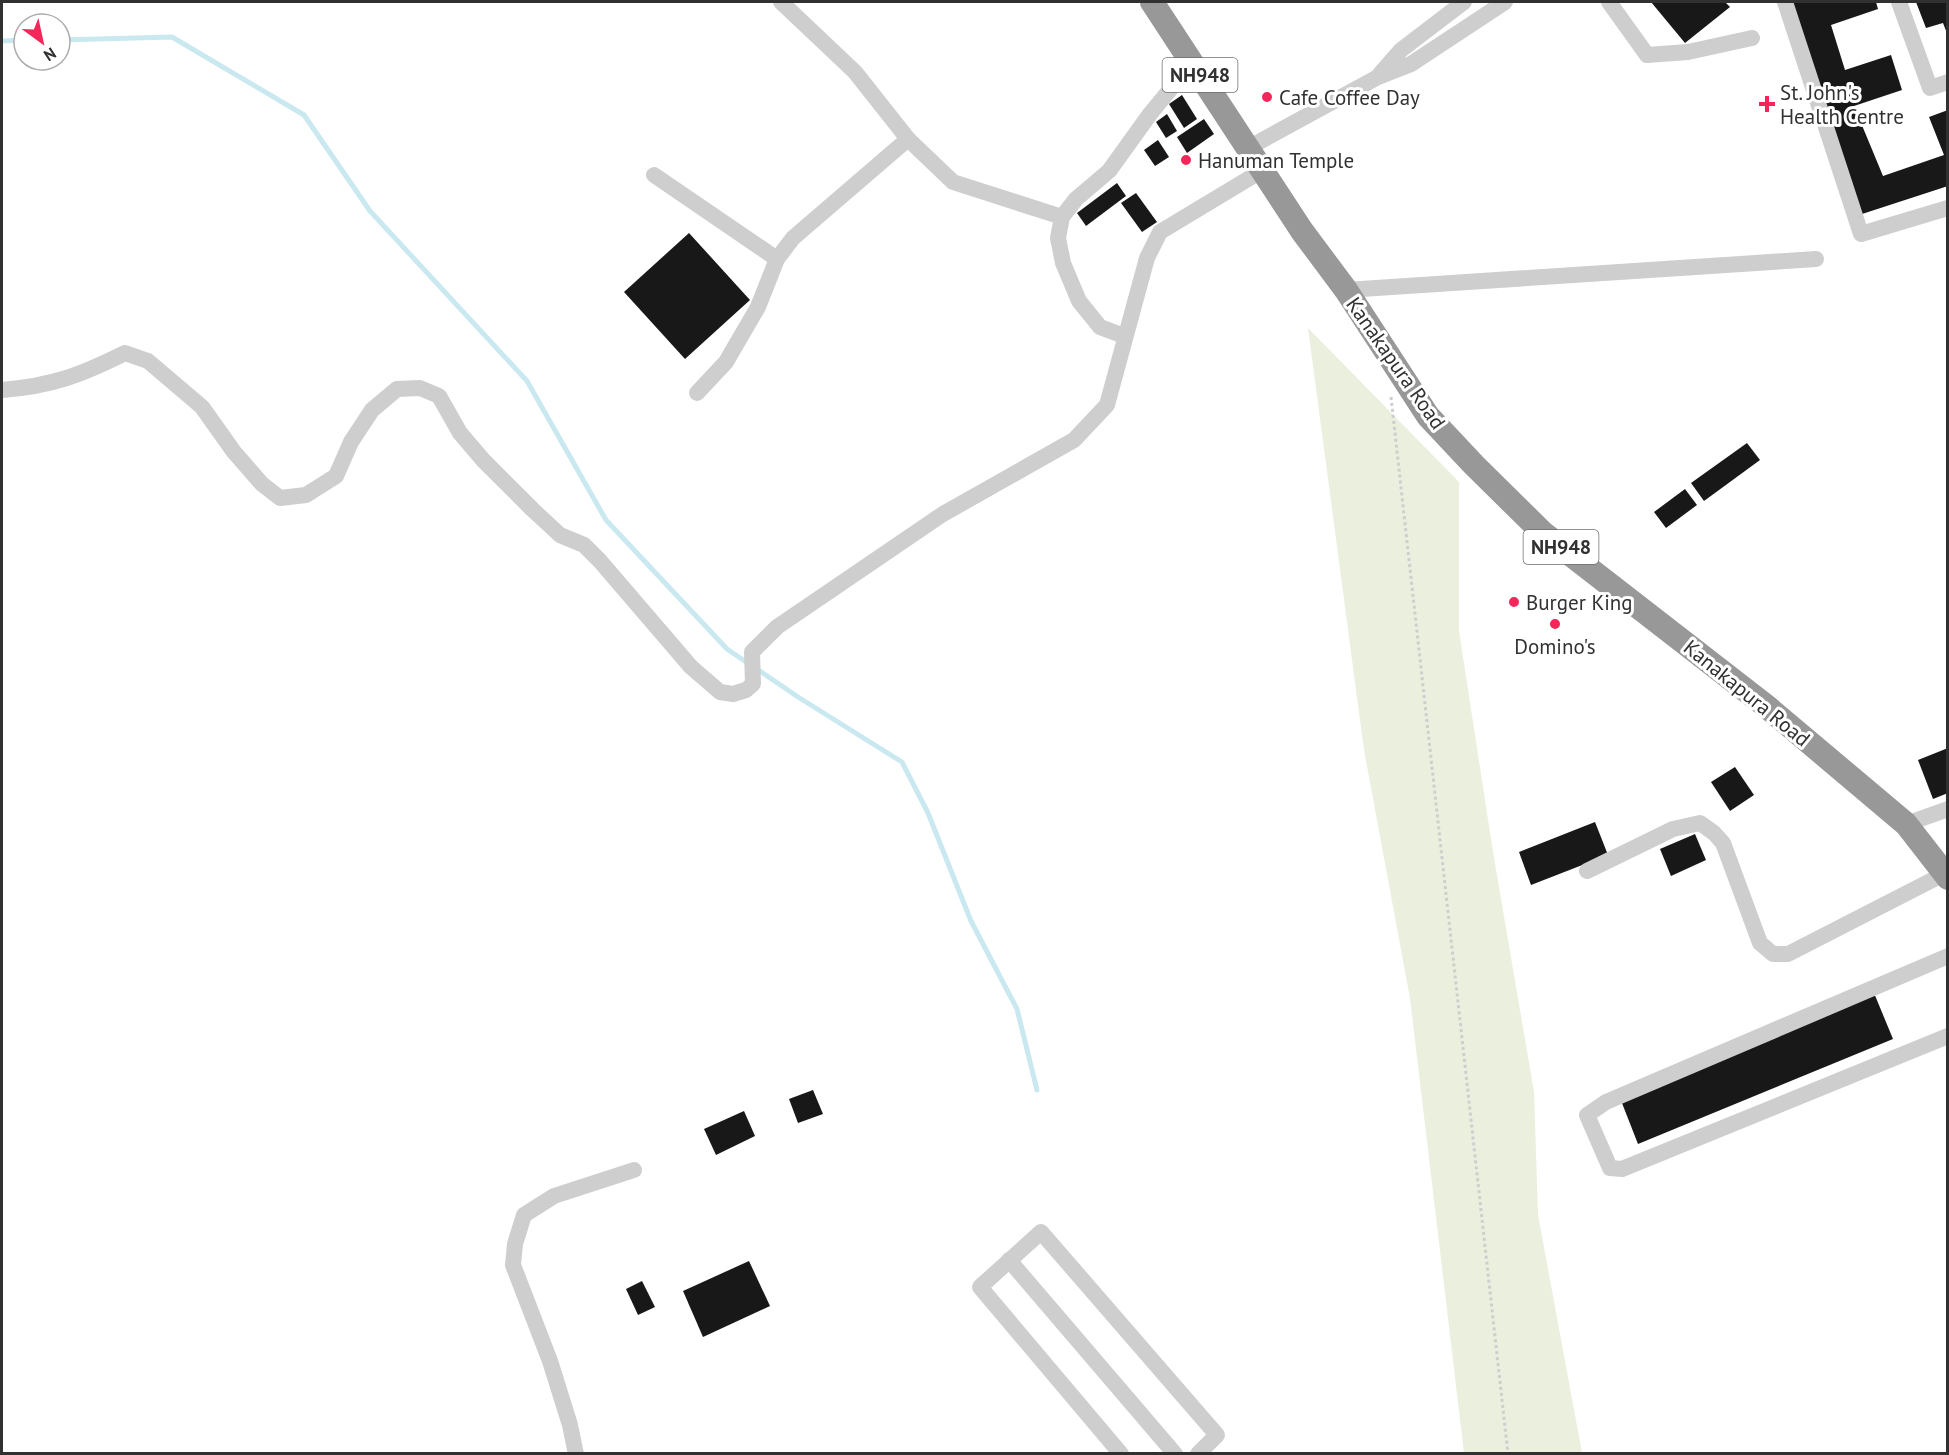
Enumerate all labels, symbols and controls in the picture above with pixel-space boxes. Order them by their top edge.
north arrow [12,12,72,72]
text: N [40,43,60,66]
road number: NH948 [1162,58,1238,92]
place label: St. John's Health Centre [1780,79,1904,130]
place label: Cafe Coffee Day [1279,84,1420,111]
marker: Cafe Coffee Day [1260,90,1274,104]
marker: St. John's Health Centre [1758,95,1776,113]
place label: Hanuman Temple [1198,147,1354,174]
marker: Hanuman Temple [1179,153,1193,167]
street label: Kanakapura Road [1340,292,1452,434]
road number: NH948 [1524,530,1598,564]
place label: Burger King [1526,589,1633,616]
marker: Burger King [1507,595,1521,609]
marker: Domino's [1548,617,1562,631]
place label: Domino's [1514,633,1596,660]
street label: Kanakapura Road [1678,634,1816,752]

